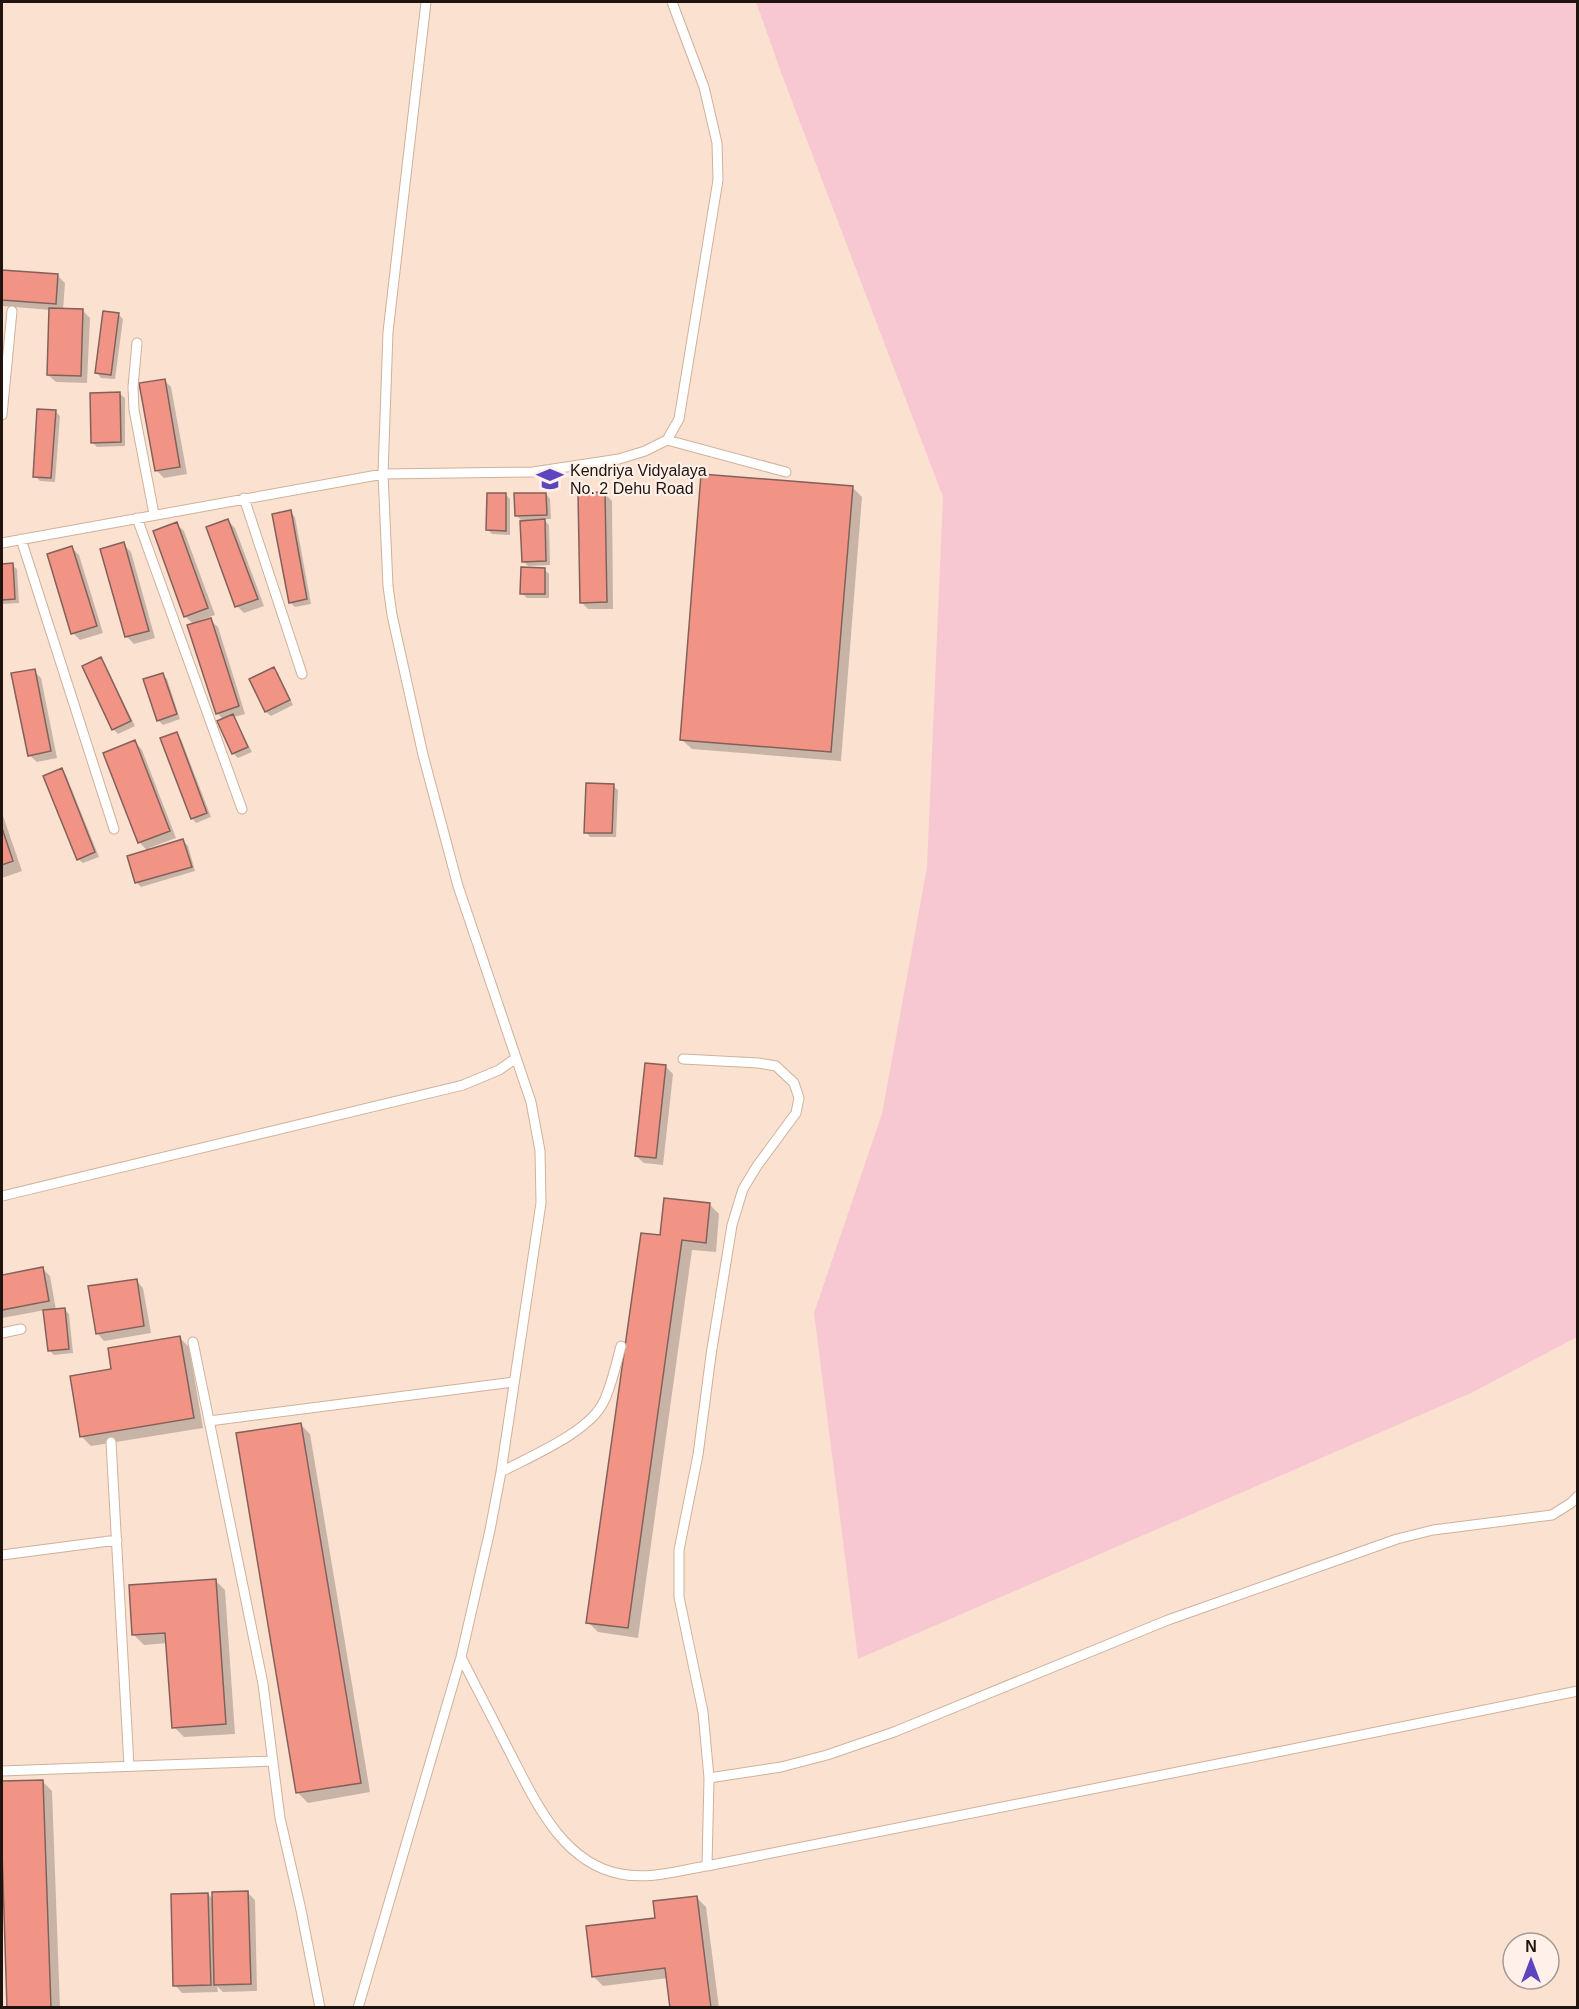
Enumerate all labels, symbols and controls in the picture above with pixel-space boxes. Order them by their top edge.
place label: Kendriya Vidyalaya No. 2 Dehu Road [570,462,707,497]
school or university icon: Kendriya Vidyalaya No. 2 Dehu Road [535,464,565,494]
north arrow [1501,1931,1561,1991]
text: N [1525,1938,1537,1955]

